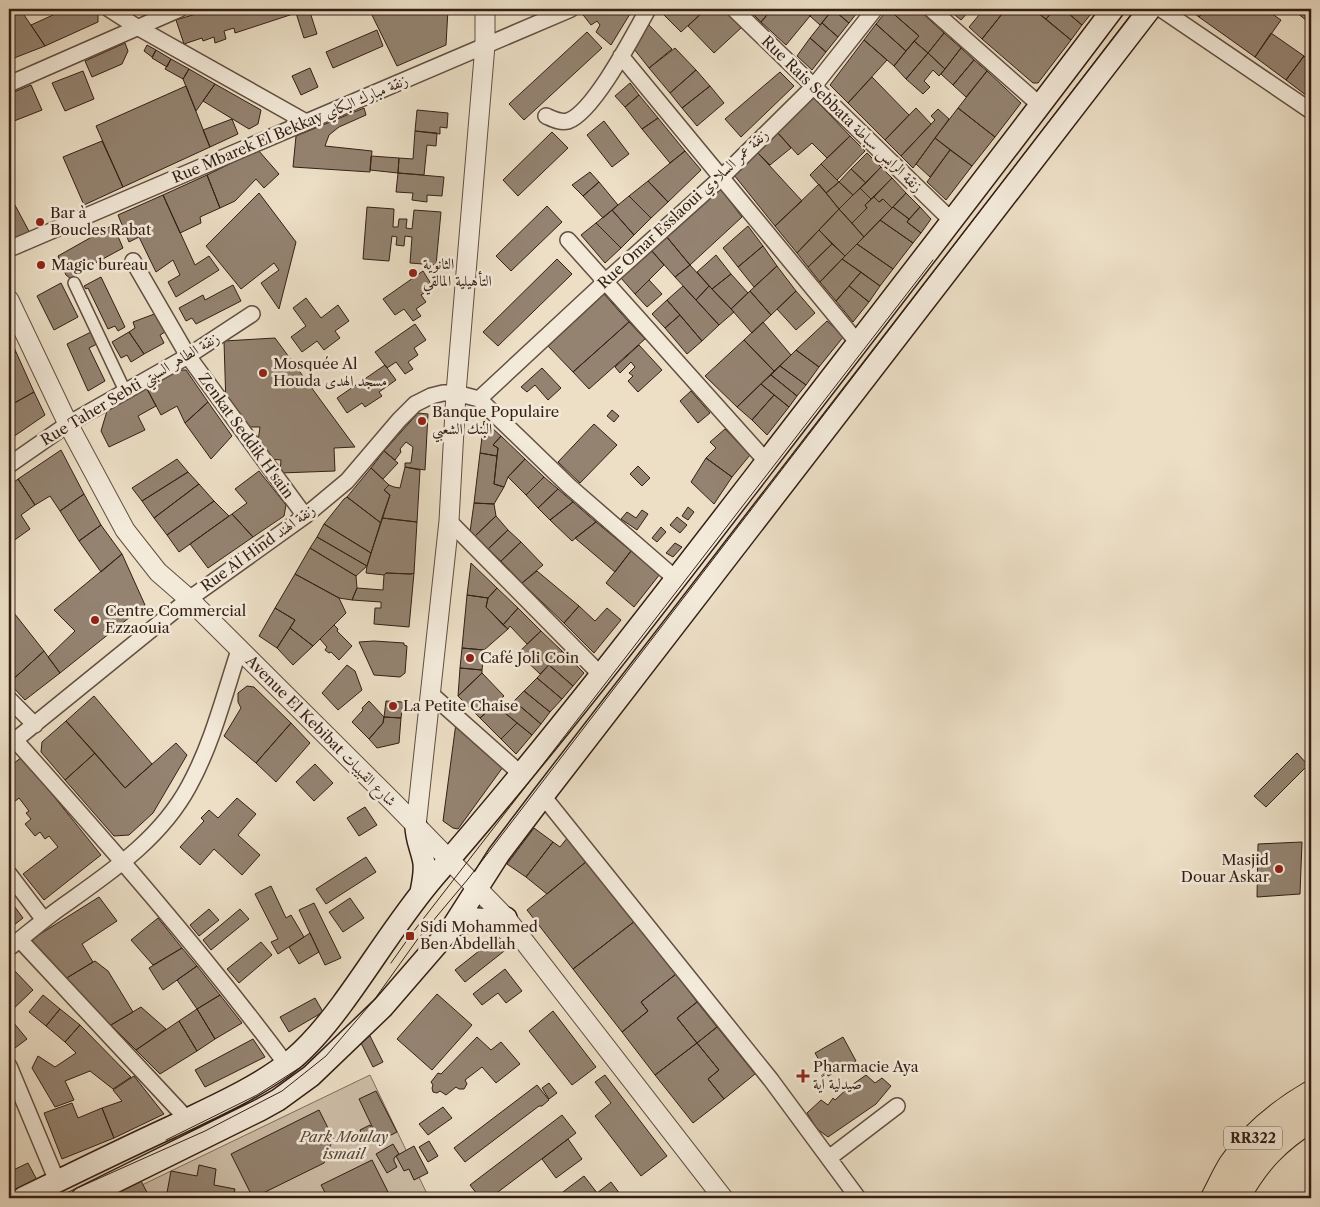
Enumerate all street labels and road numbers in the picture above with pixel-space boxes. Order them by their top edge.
street label: Rue Rais Sebbata زنقة الرايس سباطة [757,31,927,197]
street label: Rue Mbarek El Bekkay زنقة مبارك البكاي [169,70,412,190]
street label: Rue Omar Esslaoui زنقة عمر السلاوي [594,125,774,295]
street label: Rue Taher Sebti زنقة الطاهر السبتي [37,328,225,454]
street label: Zenkat Seddik H'sain [194,369,299,503]
street label: Rue Al Hind زنقة الهند [197,500,319,595]
street label: Avenue El Kebibat شارع القبيبات [238,651,401,813]
road number: RR322 [1224,1126,1282,1150]

